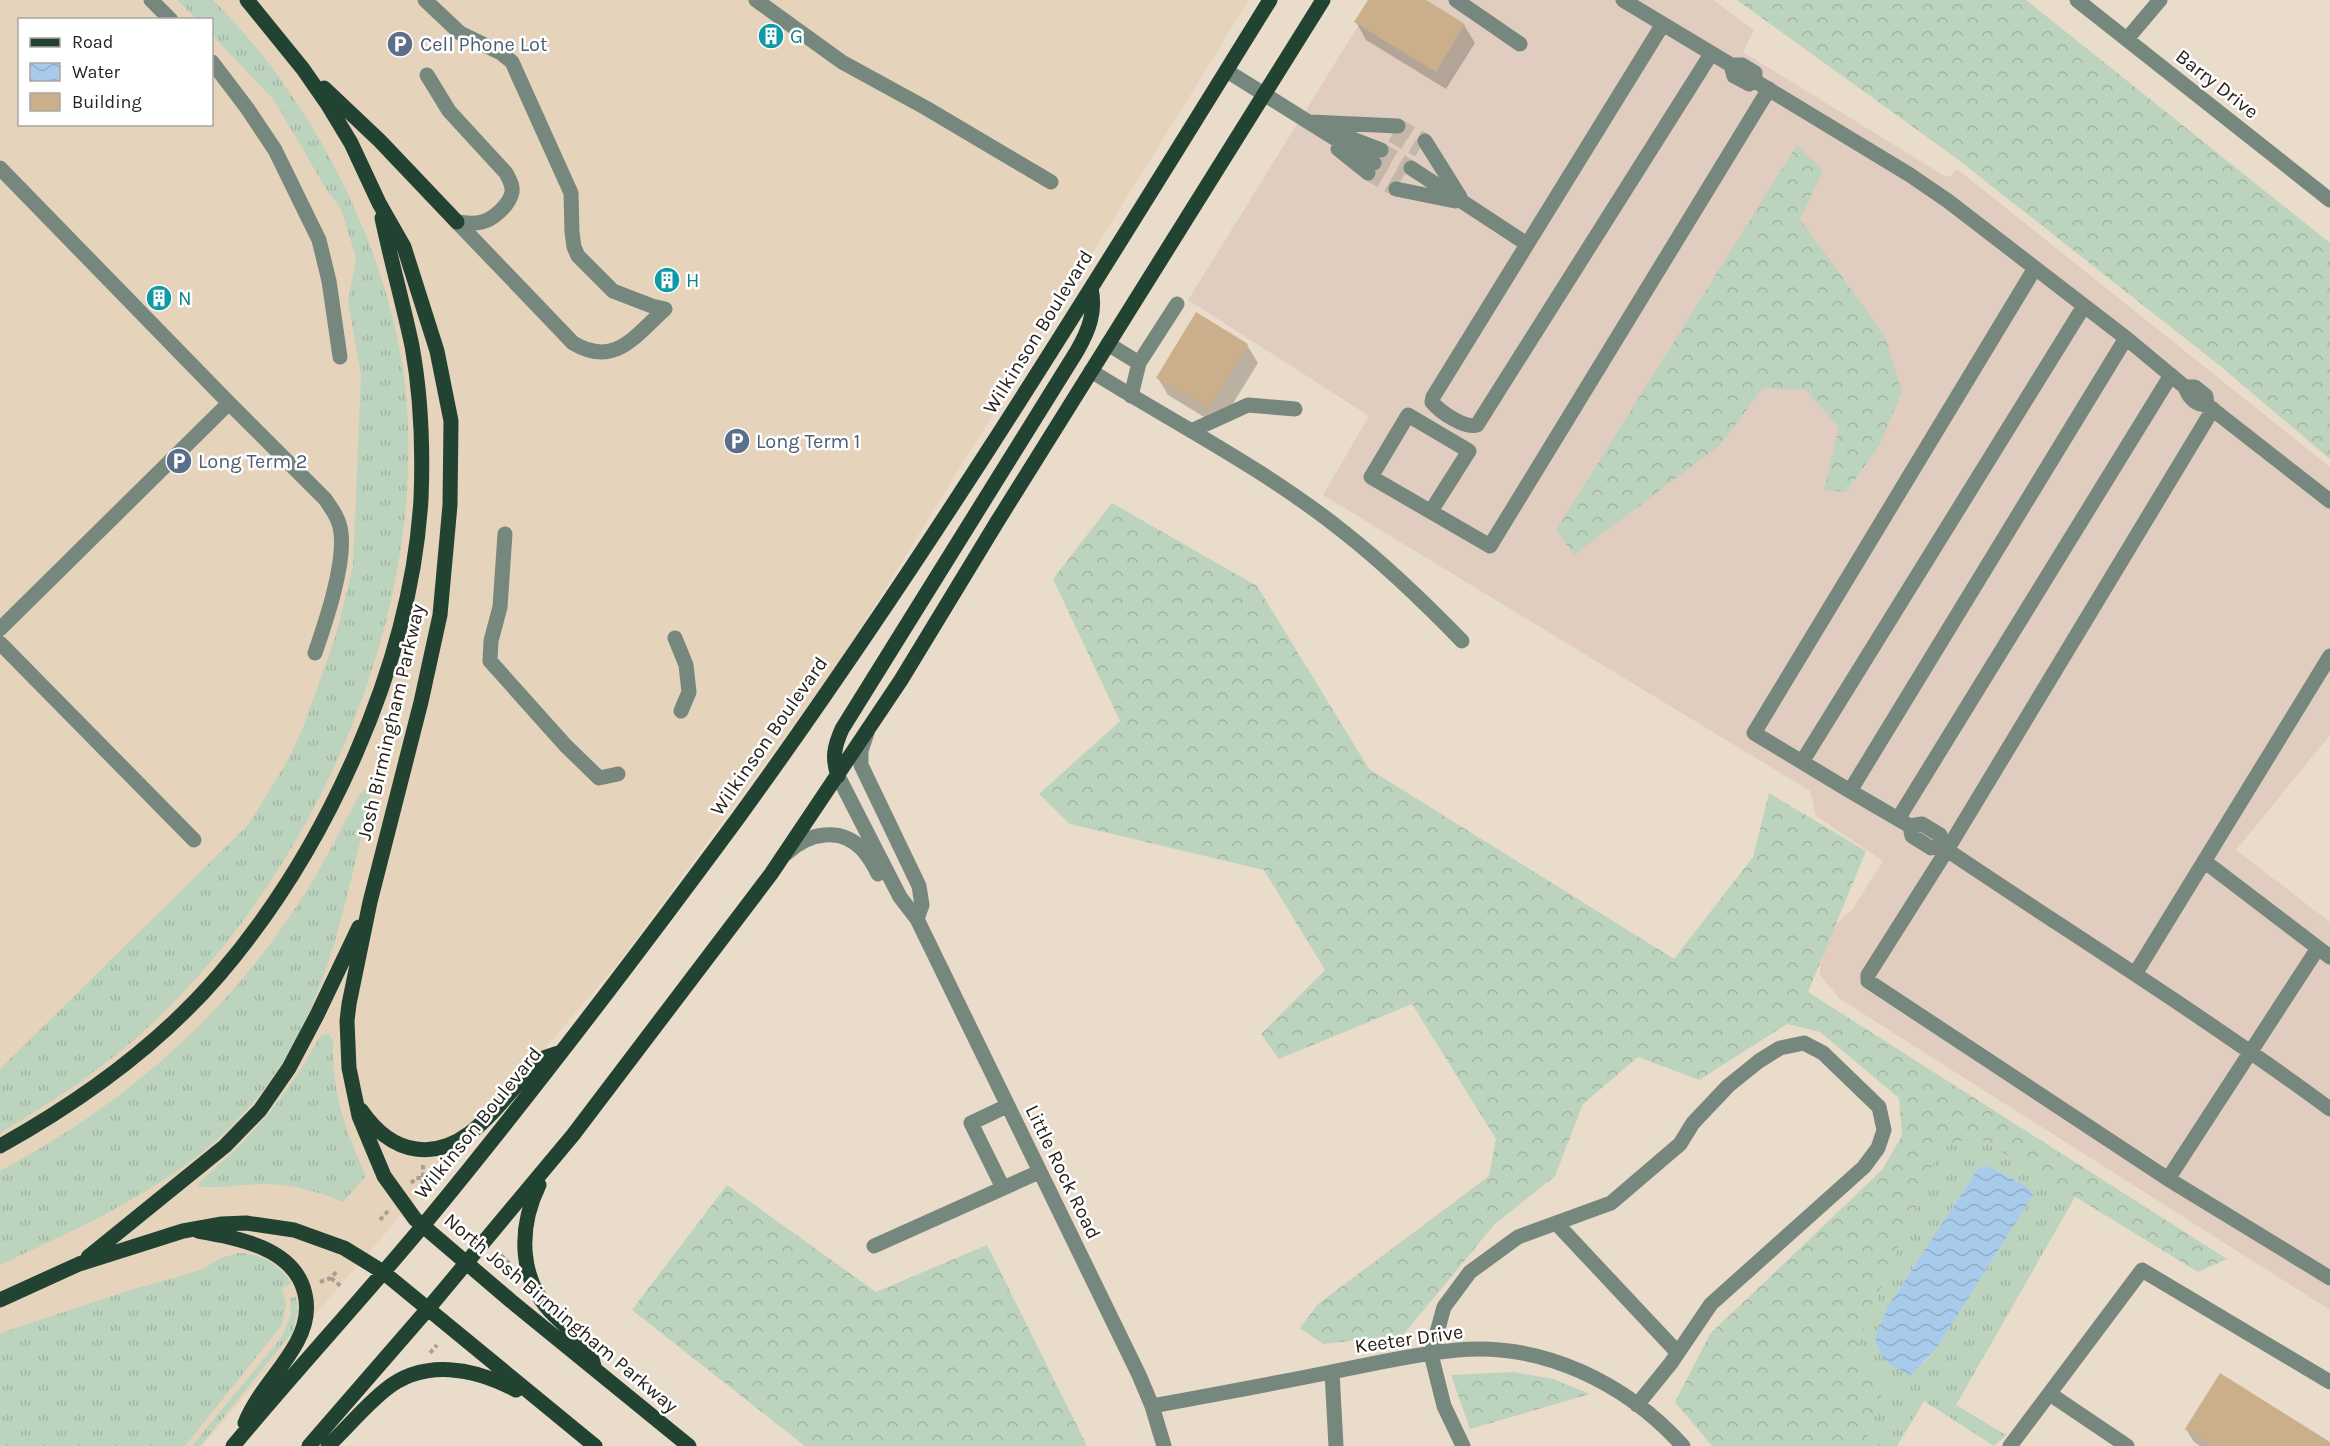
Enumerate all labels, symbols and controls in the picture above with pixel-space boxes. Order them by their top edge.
legend [18,18,213,126]
building icon: G [756,21,786,51]
place label: G [790,25,803,48]
parking icon: Cell Phone Lot [385,29,415,59]
text: Road [72,31,113,53]
place label: Cell Phone Lot [420,33,548,56]
street label: Barry Drive [2171,45,2263,123]
text: Water [72,61,120,83]
text: Building [72,91,142,113]
street label: Wilkinson Boulevard [978,246,1098,418]
building icon: H [652,265,682,295]
place label: H [686,269,699,292]
building icon: N [144,283,174,313]
place label: N [178,287,192,310]
parking icon: Long Term 1 [722,426,752,456]
place label: Long Term 1 [756,430,860,453]
parking icon: Long Term 2 [164,446,194,476]
place label: Long Term 2 [198,450,307,473]
street label: Josh Birmingham Parkway [353,602,429,842]
street label: Wilkinson Boulevard [706,652,832,820]
street label: Wilkinson Boulevard [410,1043,546,1203]
street label: Little Rock Road [1021,1101,1105,1243]
street label: North Josh Birmingham Parkway [439,1208,683,1418]
street label: Keeter Drive [1353,1320,1465,1358]

